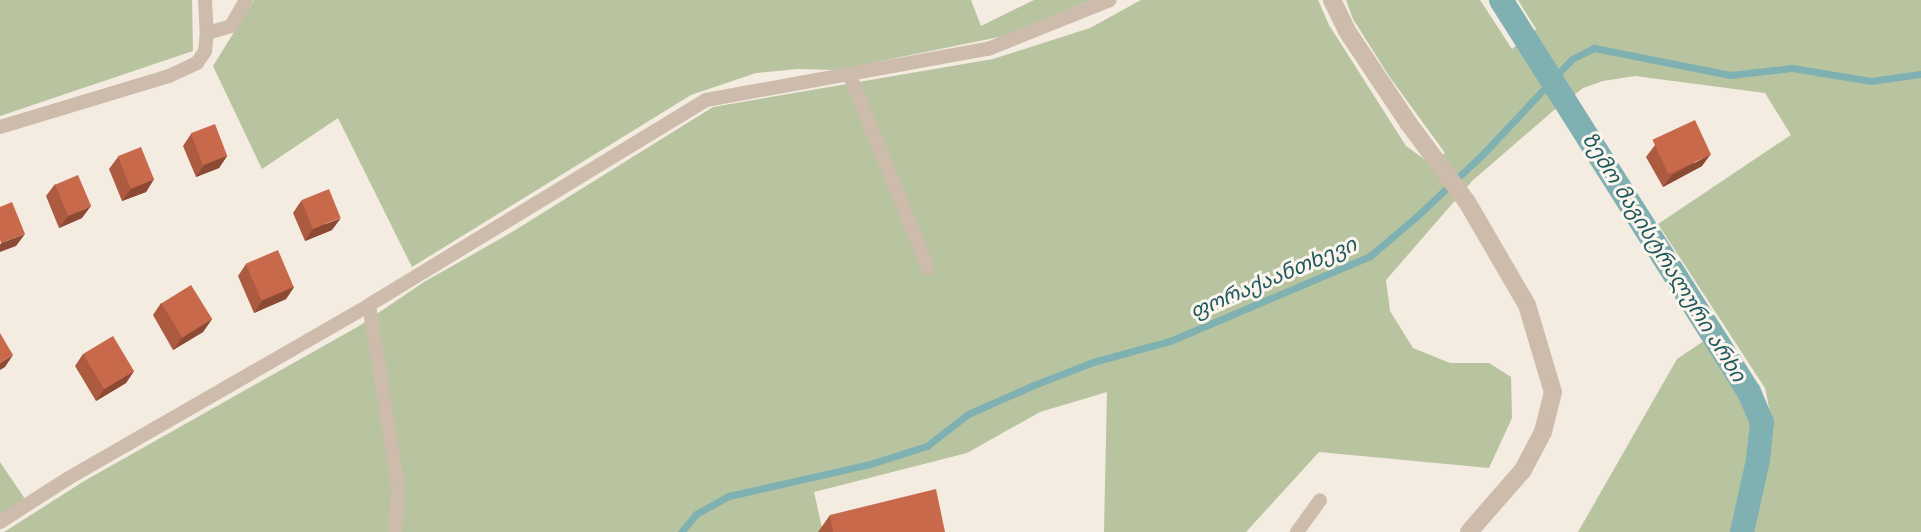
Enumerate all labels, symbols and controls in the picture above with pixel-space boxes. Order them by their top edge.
water label: ზემო მაგისტრალური არხი [1577,128,1751,386]
water label: ფორაქაანთხევი [1186,232,1360,324]

